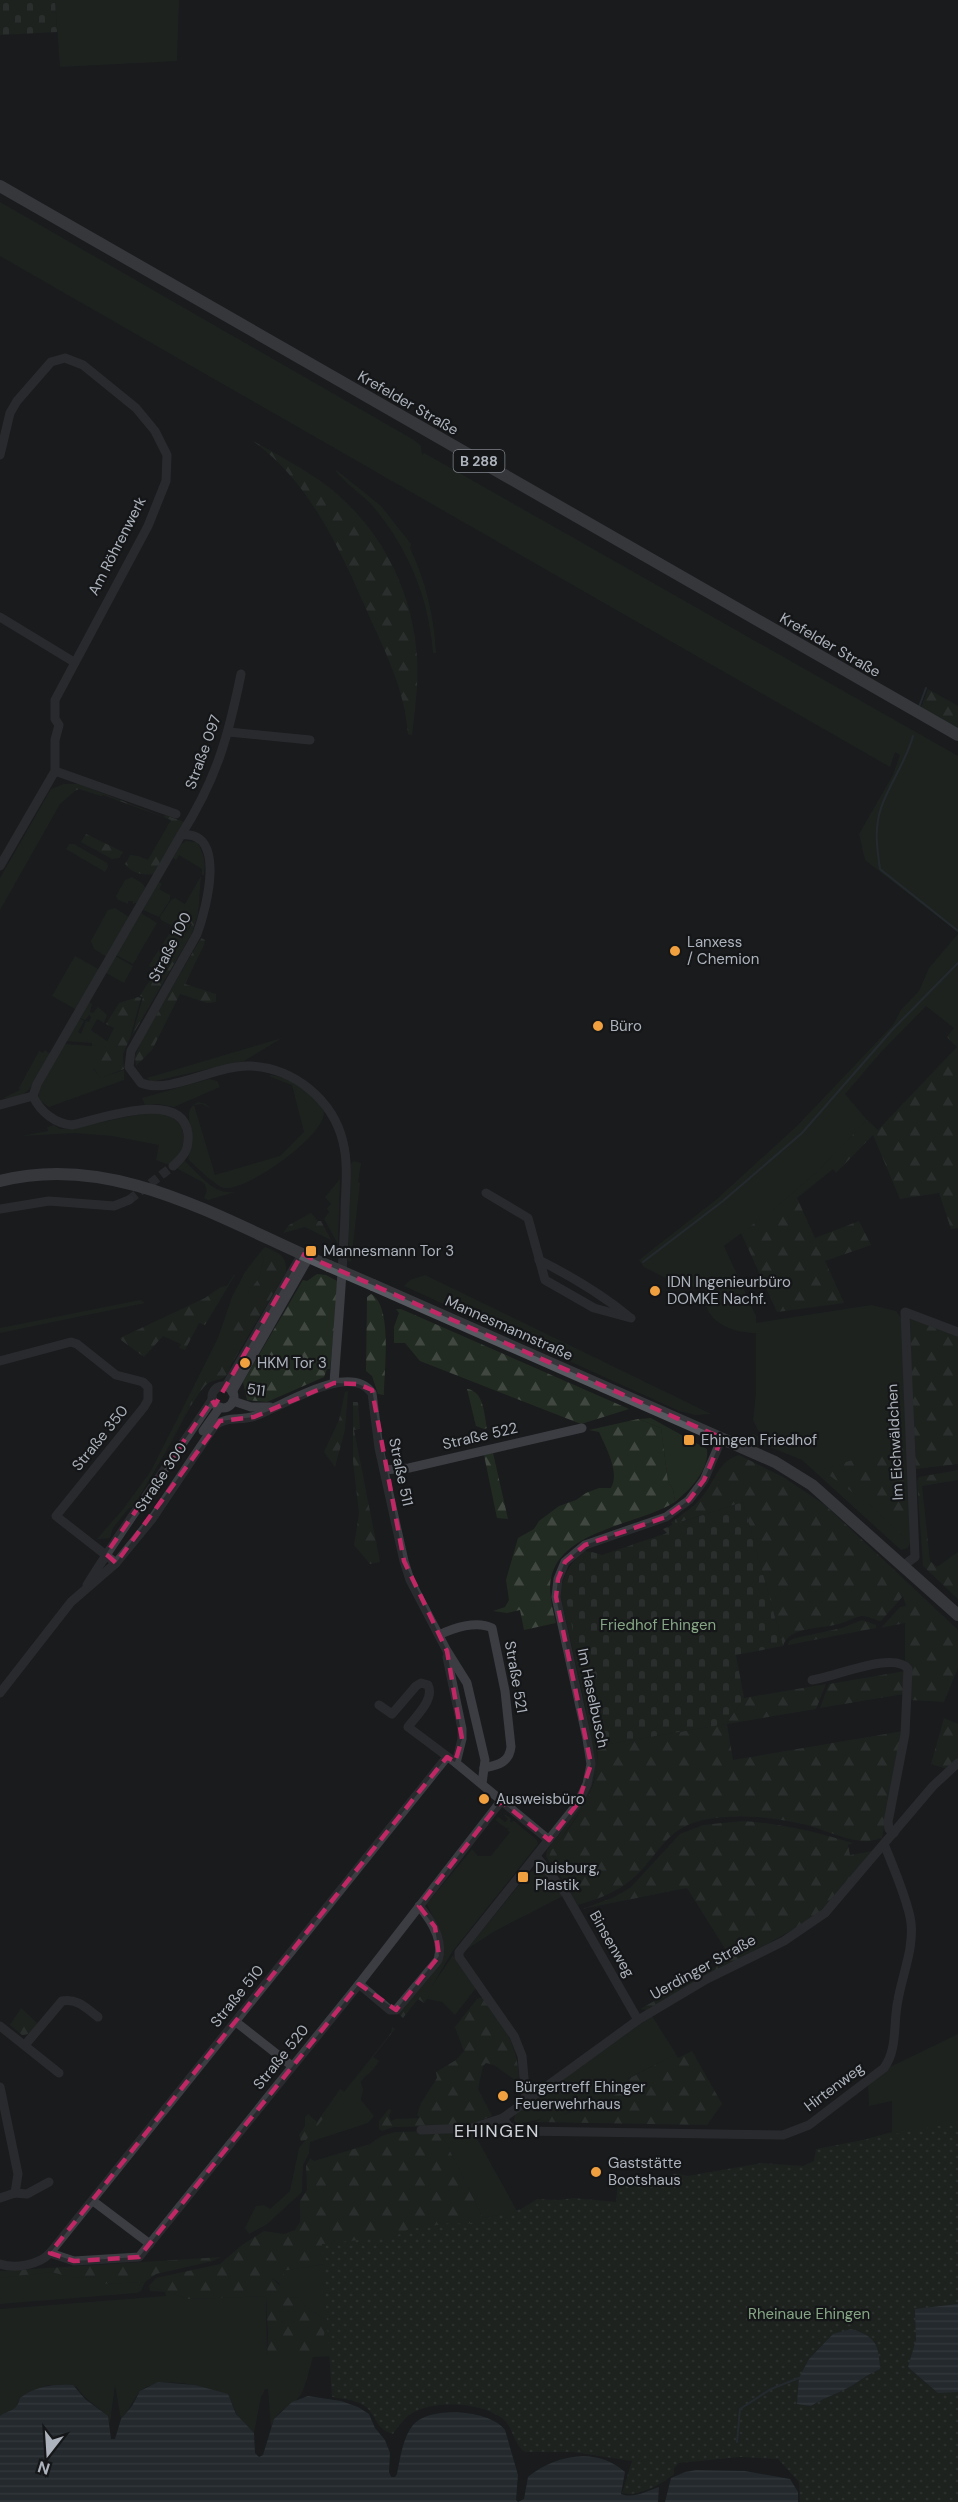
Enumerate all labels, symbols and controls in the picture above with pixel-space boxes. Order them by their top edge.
street label: Krefelder Straße [354,366,462,440]
road number: B 288 [454,450,504,472]
street label: Am Röhrenwerk [83,493,151,599]
street label: Krefelder Straße [776,608,884,682]
street label: Straße 097 [180,712,226,792]
street label: Straße 100 [144,909,196,985]
place label: Lanxess / Chemion [687,932,759,969]
marker: Lanxess / Chemion [668,944,682,958]
place label: Büro [610,1016,642,1036]
marker: Büro [591,1019,605,1033]
place label: Mannesmann Tor 3 [323,1241,454,1261]
marker: Mannesmann Tor 3 [304,1244,318,1258]
place label: IDN Ingenieurbüro DOMKE Nachf. [667,1272,791,1309]
marker: IDN Ingenieurbüro DOMKE Nachf. [648,1284,662,1298]
street label: Mannesmannstraße [442,1291,576,1365]
place label: HKM Tor 3 [257,1353,327,1373]
marker: HKM Tor 3 [238,1356,252,1370]
street label: 511 [246,1379,266,1401]
street label: Im Eichwäldchen [882,1383,908,1501]
street label: Straße 350 [67,1401,133,1475]
street label: Straße 522 [440,1418,520,1454]
place label: Ehingen Friedhof [701,1430,817,1450]
marker: Ehingen Friedhof [682,1433,696,1447]
street label: Straße 511 [384,1436,418,1508]
street label: Straße 300 [130,1438,192,1516]
park label: Friedhof Ehingen [600,1615,716,1635]
street label: Straße 521 [500,1639,532,1715]
street label: Im Haselbusch [573,1646,613,1750]
place label: Ausweisbüro [496,1789,585,1809]
marker: Ausweisbüro [477,1792,491,1806]
place label: Duisburg, Plastik [535,1858,600,1895]
marker: Duisburg, Plastik [516,1870,530,1884]
street label: Binsenweg [585,1907,639,1981]
street label: Uerdinger Straße [647,1930,759,2004]
street label: Straße 510 [206,1961,268,2031]
street label: Straße 520 [249,2020,313,2094]
street label: Hirtenweg [800,2058,868,2116]
place label: Bürgertreff Ehinger Feuerwehrhaus [515,2077,646,2114]
marker: Bürgertreff Ehinger Feuerwehrhaus [496,2089,510,2103]
district label: EHINGEN [454,2119,540,2143]
place label: Gaststätte Bootshaus [608,2153,682,2190]
marker: Gaststätte Bootshaus [589,2165,603,2179]
park label: Rheinaue Ehingen [748,2304,870,2324]
north arrow [18,2424,78,2484]
text: N [35,2456,52,2480]

